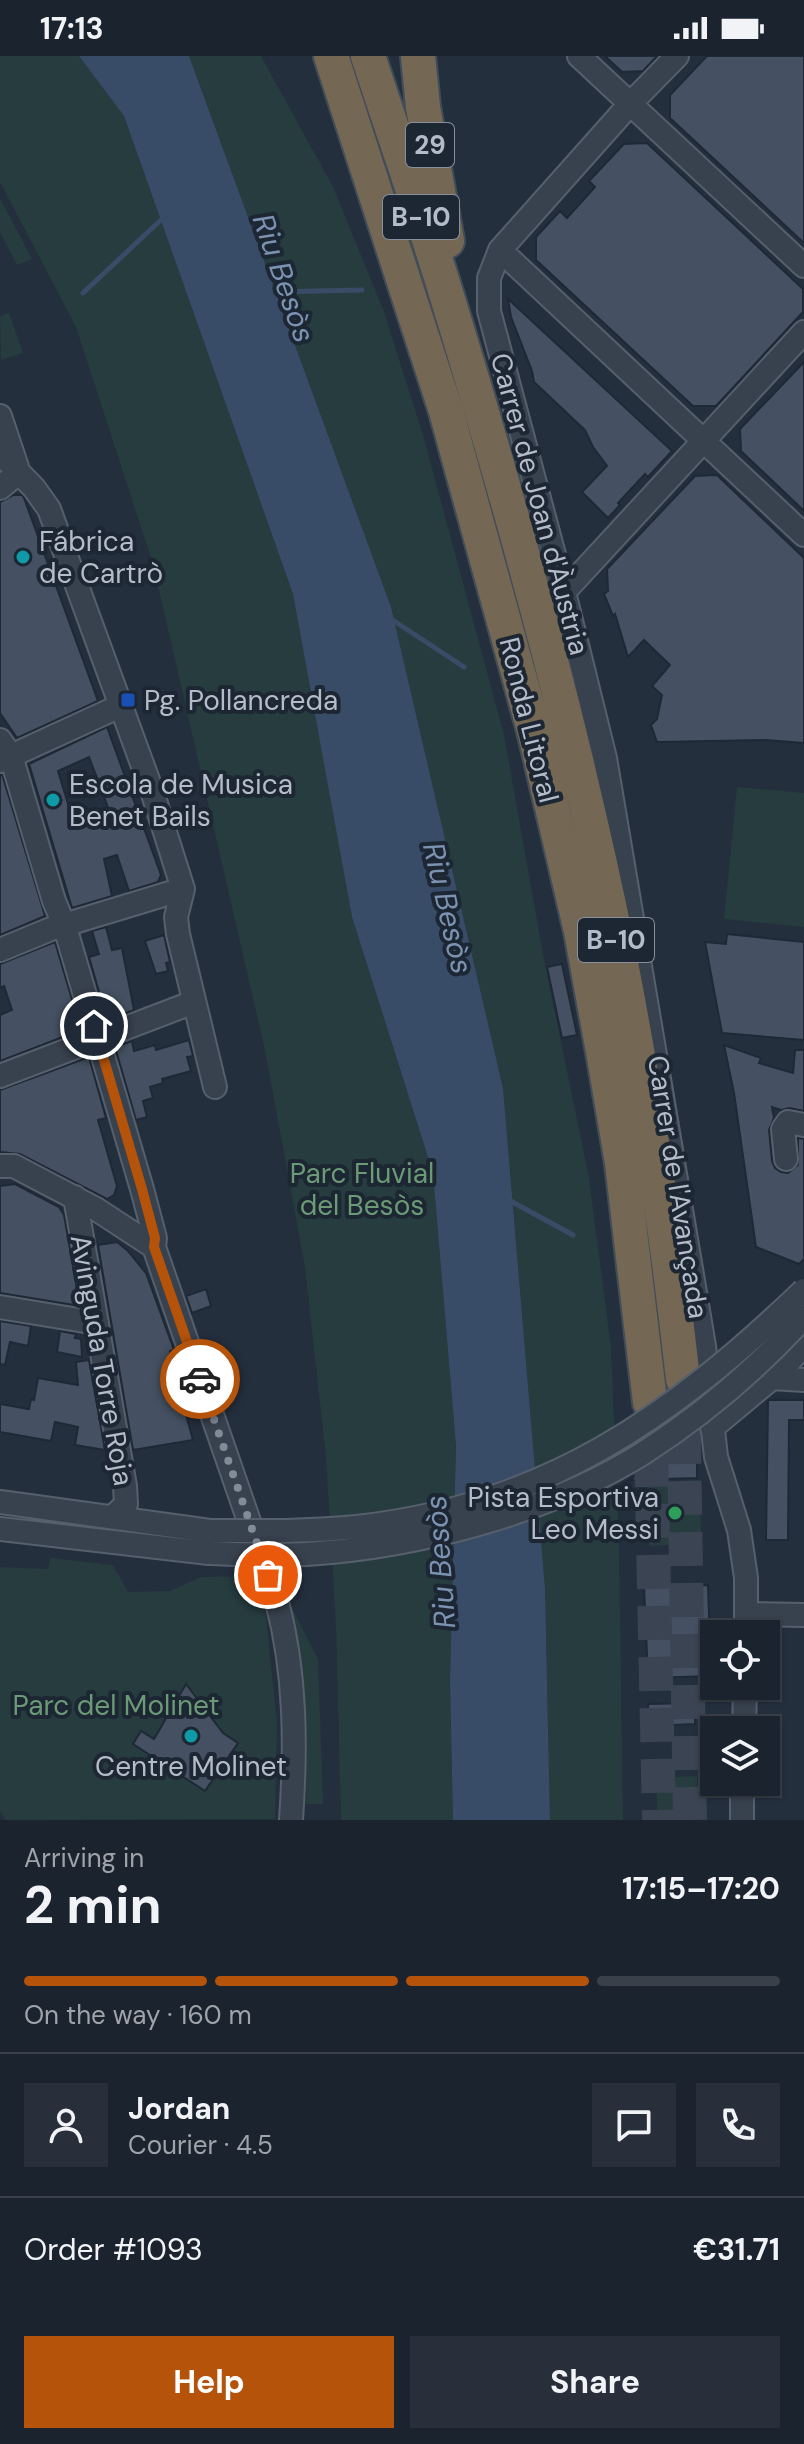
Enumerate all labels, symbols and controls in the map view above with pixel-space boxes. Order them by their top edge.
text: 17:13 [40,9,104,48]
road number: 29 [406,123,454,167]
road number: B-10 [383,195,459,239]
water label: Riu Besòs [244,209,324,347]
street label: Carrer de Joan d'Àustria [482,349,598,659]
place label: Fábrica de Cartrò [39,523,163,592]
marker: Fábrica de Cartrò [14,548,32,566]
street label: Ronda Litoral [491,633,567,807]
place label: Pg. Pollancreda [144,682,338,719]
marker: Pg. Pollancreda [119,691,137,709]
place label: Escola de Musica Benet Bails [69,766,293,835]
marker: Escola de Musica Benet Bails [44,791,62,809]
water label: Riu Besòs [414,839,482,977]
road number: B-10 [578,918,654,962]
pin [60,992,128,1060]
icon: home [72,1004,116,1048]
street label: Carrer de l'Avançada [639,1053,717,1321]
park label: Parc Fluvial del Besòs [290,1155,434,1224]
street label: Avinguda Torre Roja [62,1232,142,1488]
courier [160,1339,240,1419]
icon: car [178,1357,222,1401]
place label: Pista Esportiva Leo Messi [468,1479,659,1548]
water label: Riu Besòs [416,1494,464,1630]
marker: Pista Esportiva Leo Messi [666,1504,684,1522]
pin [234,1541,302,1609]
icon: bag [246,1553,290,1597]
map controls [700,1620,780,1796]
button: locate [700,1620,780,1700]
park label: Parc del Molinet [13,1687,219,1724]
button: layers [700,1716,780,1796]
marker: Centre Molinet [182,1727,200,1745]
place label: Centre Molinet [95,1748,287,1785]
text: Arriving in [24,1841,144,1875]
text: 17:15–17:20 [622,1869,780,1908]
text: 2 min [24,1871,162,1939]
text: On the way · 160 m [24,1998,252,2032]
button: person [24,2083,108,2167]
button: chat [592,2083,676,2167]
button: phone [696,2083,780,2167]
text: Jordan [128,2089,230,2128]
text: Courier · 4.5 [128,2128,273,2162]
text: Order #1093 [24,2230,203,2269]
text: €31.71 [693,2230,780,2269]
button: Help [24,2336,394,2428]
button: Share [410,2336,780,2428]

